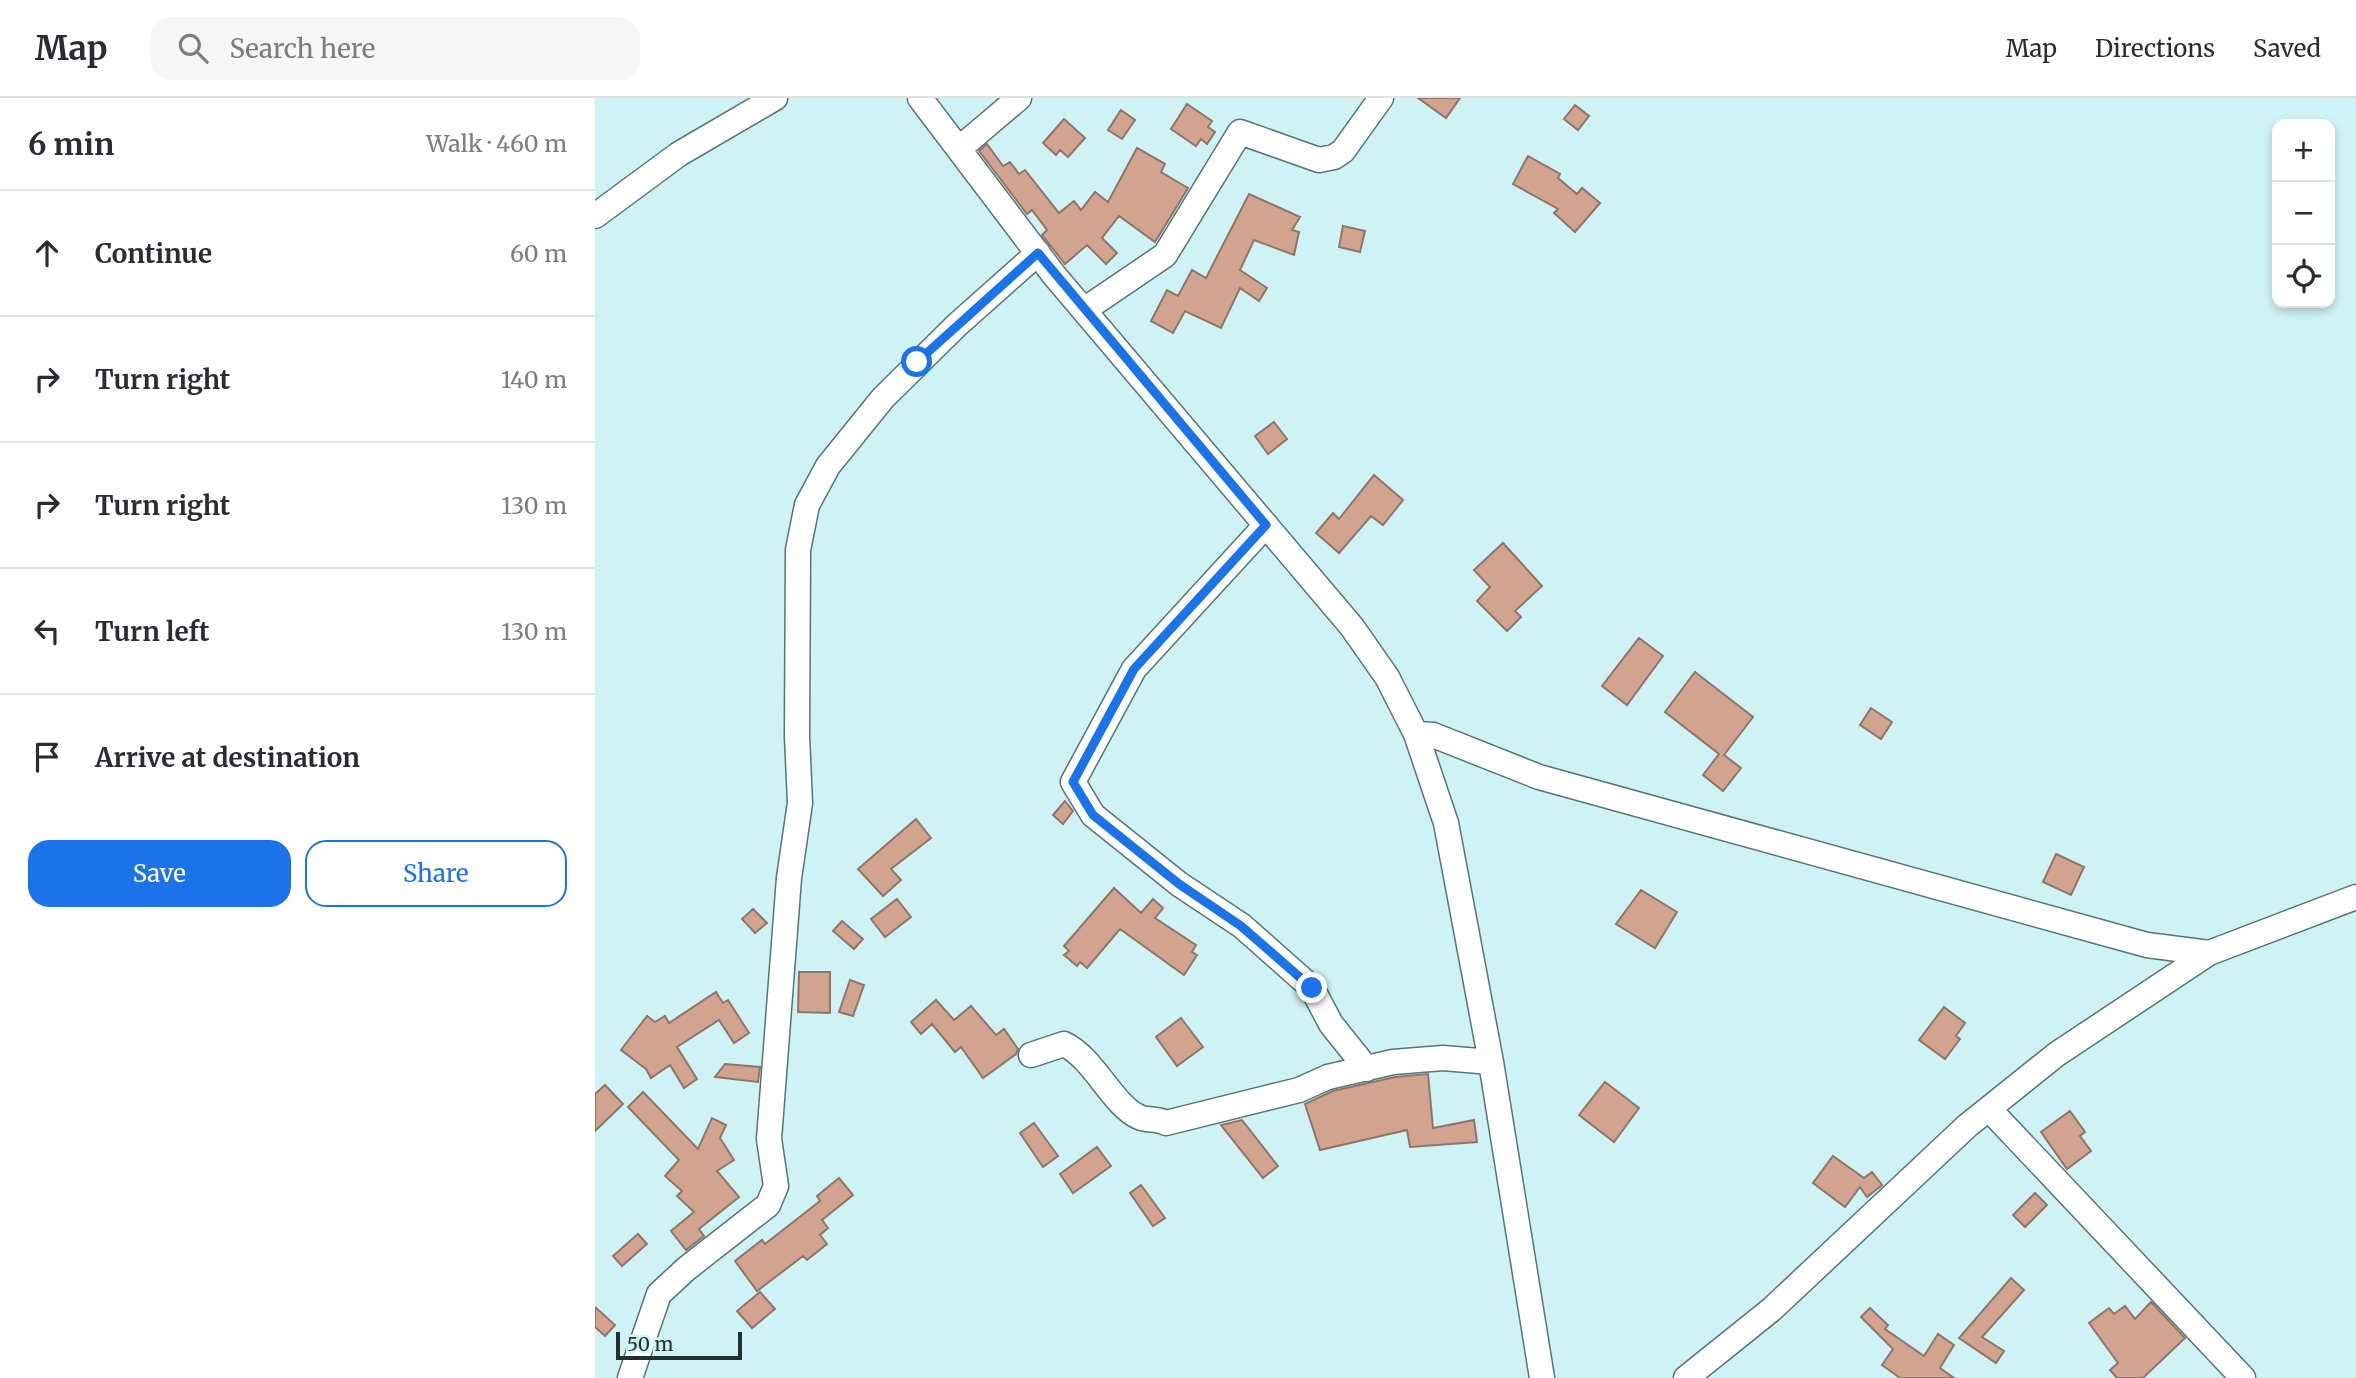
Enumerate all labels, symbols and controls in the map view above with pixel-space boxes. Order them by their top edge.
search box [150,17,640,80]
text: Map [35,28,108,69]
icon: search [174,29,212,67]
text: Search here [230,32,375,65]
text: Map [2006,33,2057,64]
text: Directions [2095,33,2215,64]
text: Saved [2253,33,2321,64]
map controls [2272,119,2335,308]
button: + [2272,119,2335,182]
text: 6 min [28,125,114,163]
text: Walk · 460 m [426,129,567,158]
button: − [2272,182,2335,245]
icon: ahead [28,234,66,272]
text: Continue [95,237,212,270]
text: 60 m [510,239,567,268]
button: locate [2272,245,2335,308]
route start [901,346,932,377]
icon: right [28,360,66,398]
text: Turn right [95,363,230,396]
text: 140 m [501,365,567,394]
icon: right [28,486,66,524]
text: Turn right [95,489,230,522]
text: 130 m [501,491,567,520]
icon: left [28,612,66,650]
text: Turn left [95,615,209,648]
text: 130 m [501,617,567,646]
icon: arrive [28,738,66,776]
text: Arrive at destination [95,741,360,774]
button: Save [28,840,291,907]
button: Share [305,840,567,907]
route end [1296,972,1327,1003]
scale bar [616,1329,742,1361]
text: 50 m [627,1332,673,1356]

